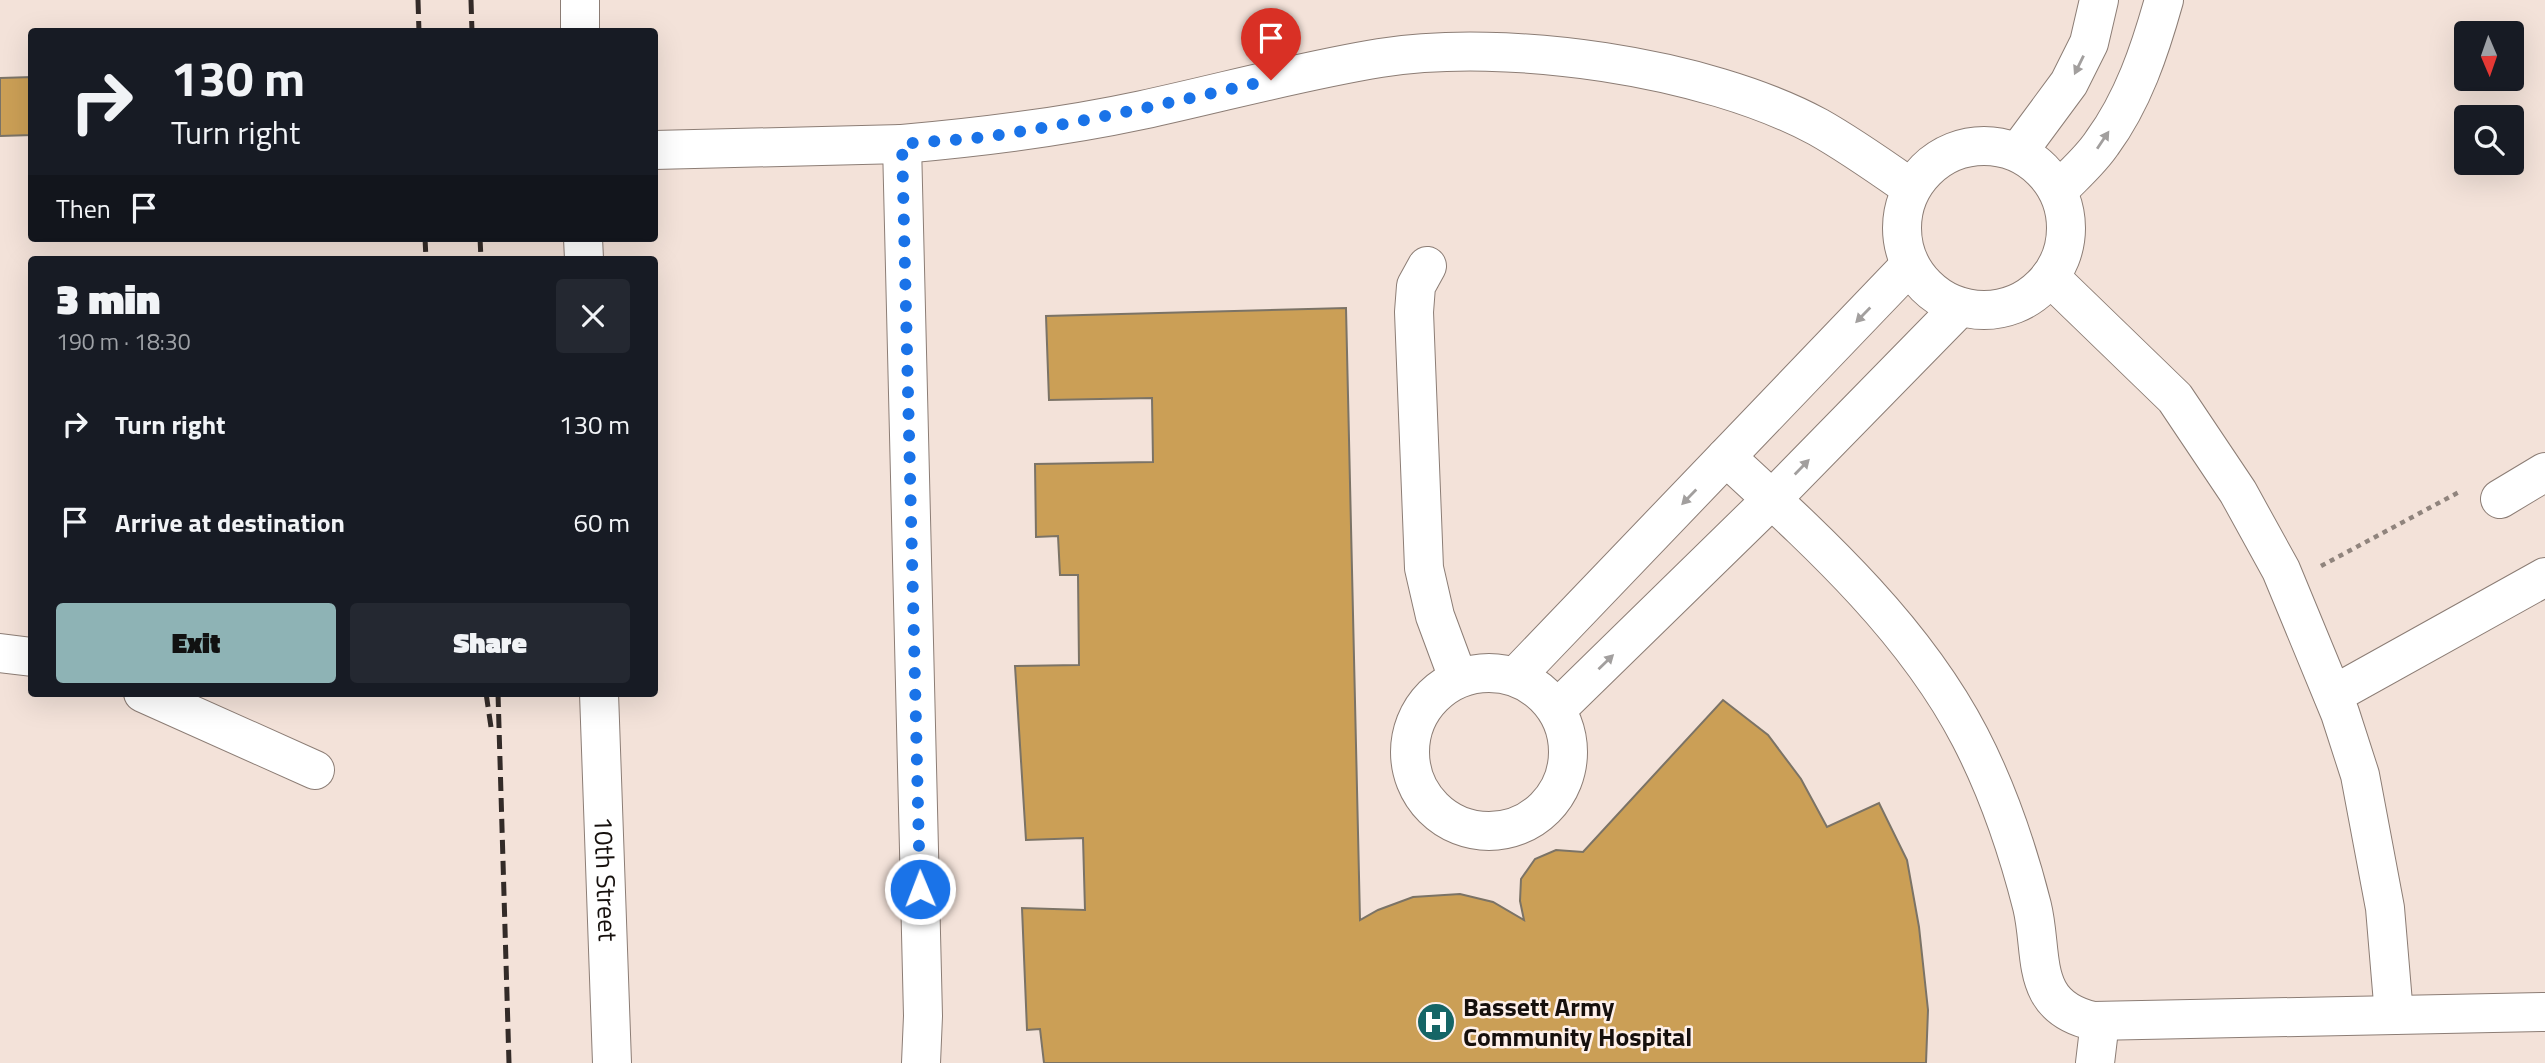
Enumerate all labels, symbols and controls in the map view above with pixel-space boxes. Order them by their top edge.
pin [1241,8,1301,80]
icon: arrive [1252,19,1290,57]
north arrow [2454,21,2524,91]
map controls [2454,21,2524,175]
text: 130 m [171,40,305,115]
one-way arrow [2073,55,2084,75]
icon: right [56,56,147,147]
button: search [2454,105,2524,175]
text: Turn right [171,108,300,156]
one-way arrow [2096,131,2110,149]
text: Then [56,189,111,228]
icon: arrive [125,189,163,227]
text: 3 min [56,266,160,330]
button: close [556,279,630,353]
one-way arrow [1854,306,1871,323]
text: 190 m · 18:30 [56,324,191,359]
icon: right [56,405,94,443]
text: Turn right [115,405,226,444]
text: 130 m [559,405,630,444]
one-way arrow [1794,459,1811,476]
one-way arrow [1680,488,1697,505]
icon: arrive [56,503,94,541]
text: Arrive at destination [115,503,345,542]
text: 60 m [573,503,630,542]
button: Exit [56,603,336,683]
button: Share [350,603,630,683]
one-way arrow [1597,653,1614,670]
street label: 10th Street [584,816,628,942]
position arrow [883,852,957,926]
place label: Bassett Army Community Hospital [1463,987,1692,1056]
hospital icon: Bassett Army Community Hospital [1415,1001,1457,1043]

